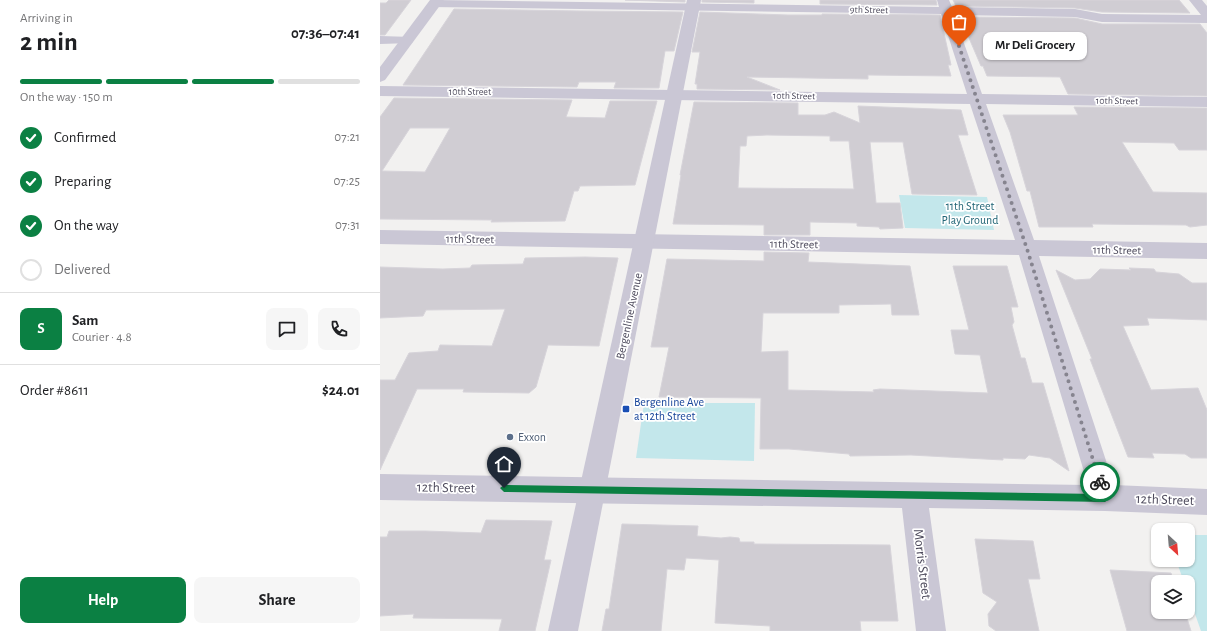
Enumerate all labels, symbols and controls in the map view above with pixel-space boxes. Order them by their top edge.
street label: 9th Street [850,5,889,15]
pin [942,5,976,46]
icon: bag [948,11,970,33]
text: Arriving in [20,12,73,25]
text: 07:36–07:41 [291,26,360,41]
text: 2 min [20,29,78,55]
callout: Mr Deli Grocery [983,32,1087,60]
text: Mr Deli Grocery [995,39,1075,52]
street label: 10th Street [449,87,492,97]
text: On the way · 150 m [20,91,113,104]
street label: 10th Street [773,91,816,101]
street label: 10th Street [1096,96,1139,106]
icon: check [20,127,42,149]
text: Confirmed [54,130,116,145]
text: 07:21 [334,131,360,144]
icon: check [20,171,42,193]
text: Preparing [54,174,111,189]
text: 07:25 [333,175,360,188]
park label: 11th Street Play Ground [942,200,998,227]
icon: check [20,215,42,237]
text: On the way [54,218,119,233]
text: 07:31 [335,219,360,232]
street label: 11th Street [446,233,495,245]
street label: 11th Street [770,238,819,250]
street label: 11th Street [1093,244,1142,256]
text: Delivered [54,262,111,277]
street label: Bergenline Avenue [614,272,644,360]
button: chat [266,308,308,350]
button: phone [318,308,360,350]
text: Sam [72,313,98,328]
text: S [37,321,45,336]
text: Courier · 4.8 [72,331,132,344]
text: Order #8611 [20,383,89,398]
text: $24.01 [322,383,360,398]
place label: Bergenline Ave at 12th Street [634,396,704,422]
marker: Bergenline Ave at 12th Street [621,404,631,414]
place label: Exxon [518,431,546,443]
marker: Exxon [505,432,515,442]
pin [487,447,521,488]
icon: home [493,453,515,475]
courier [1080,462,1120,502]
icon: bike [1089,471,1111,493]
street label: 12th Street [417,480,476,496]
street label: 12th Street [1136,492,1195,508]
north arrow [1151,523,1195,567]
map controls [1151,523,1195,619]
street label: Morris Street [911,528,933,600]
button: layers [1151,575,1195,619]
button: Help [20,577,186,623]
button: Share [194,577,360,623]

